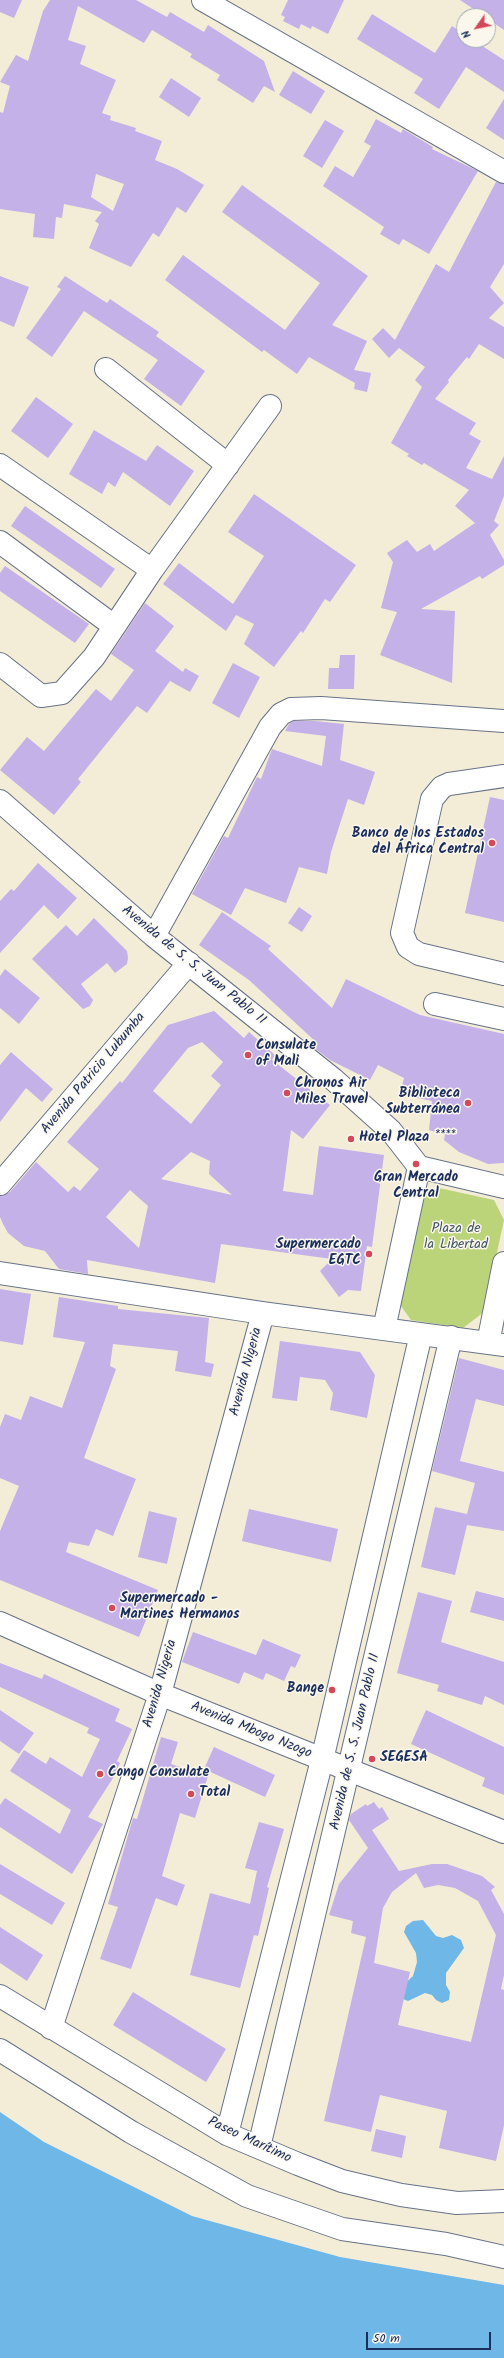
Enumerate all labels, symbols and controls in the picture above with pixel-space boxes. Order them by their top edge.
north arrow [456,8,496,48]
text: N [457,26,476,42]
place label: Banco de los Estados del África Central [352,827,484,860]
marker: Banco de los Estados del África Central [487,838,497,848]
street label: Avenida de S. S. Juan Pablo II [117,903,269,1029]
street label: Avenida Patricio Lubumba [38,1010,150,1138]
place label: Consulate of Mali [256,1039,316,1072]
marker: Consulate of Mali [243,1050,253,1060]
place label: Chronos Air Miles Travel [295,1077,368,1110]
place label: Biblioteca Subterránea [385,1087,460,1120]
marker: Chronos Air Miles Travel [282,1088,292,1098]
marker: Biblioteca Subterránea [463,1098,473,1108]
place label: Hotel Plaza **** [359,1131,456,1147]
marker: Hotel Plaza **** [346,1134,356,1144]
marker: Gran Mercado Central [411,1159,421,1169]
place label: Gran Mercado Central [374,1171,458,1204]
park label: Plaza de la Libertad [424,1222,488,1254]
place label: Supermercado EGTC [276,1238,361,1270]
marker: Supermercado EGTC [364,1249,374,1259]
street label: Avenida Nigeria [227,1326,267,1418]
place label: Supermercado - Martines Hermanos [120,1592,240,1624]
marker: Supermercado - Martines Hermanos [107,1603,117,1613]
street label: Avenida Nigeria [140,1638,182,1730]
street label: Avenida de S. S. Juan Pablo II [327,1652,385,1832]
place label: Bange [287,1682,324,1698]
marker: Bange [327,1685,337,1695]
street label: Avenida Mbogo Nzogo [188,1699,314,1763]
place label: SEGESA [380,1751,428,1767]
marker: SEGESA [367,1754,377,1764]
place label: Congo Consulate [108,1766,209,1782]
marker: Congo Consulate [95,1769,105,1779]
place label: Total [199,1786,230,1802]
marker: Total [186,1789,196,1799]
street label: Paseo Marítimo [205,2114,293,2168]
scale bar [368,2324,493,2350]
text: 50 m [373,2329,400,2348]

